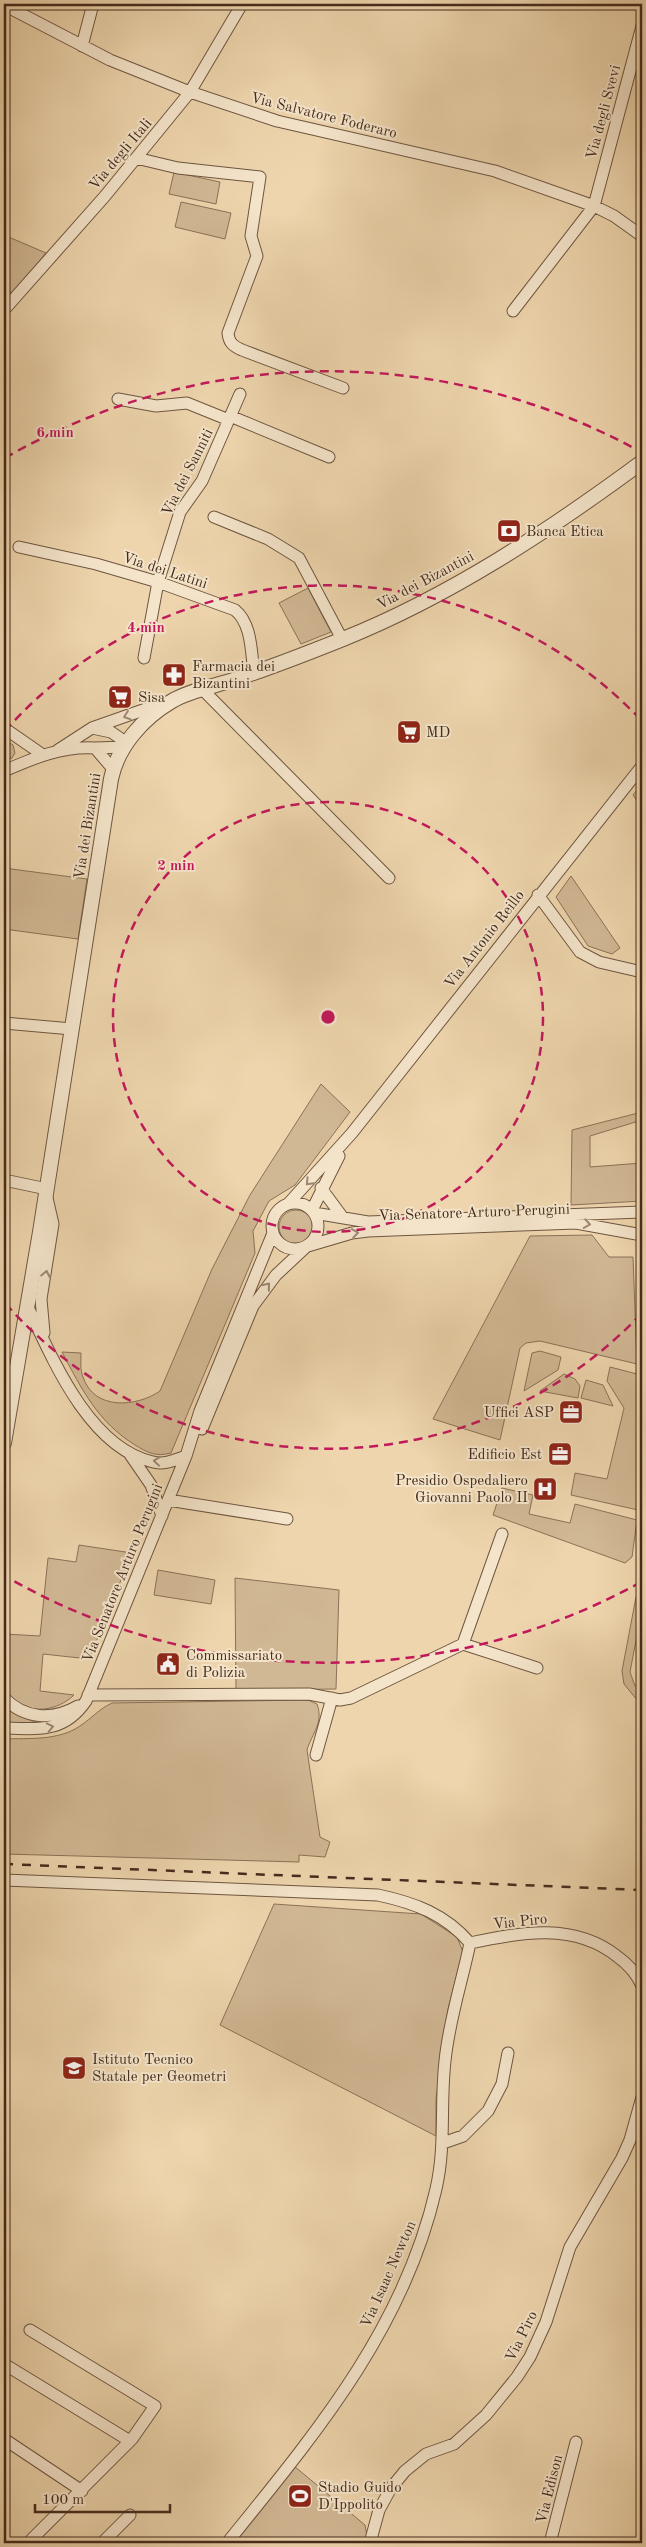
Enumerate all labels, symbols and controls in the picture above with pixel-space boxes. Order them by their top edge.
street label: Via degli Svevi [585,64,624,161]
street label: Via Salvatore Foderaro [249,91,398,142]
street label: Via degli Itali [87,116,155,194]
text: 6 min [36,426,74,441]
street label: Via dei Sanniti [160,427,217,519]
bank icon: Banca Etica [496,518,522,544]
place label: Banca Etica [526,525,604,540]
street label: Via dei Bizantini [375,549,477,613]
street label: Via dei Latini [120,551,209,592]
text: 4 min [127,621,165,636]
place label: Farmacia dei Bizantini [192,660,275,692]
pharmacy icon: Farmacia dei Bizantini [161,662,187,688]
supermarket icon: Sisa [107,684,133,710]
place label: Sisa [138,691,166,706]
one-way arrow [123,710,132,720]
supermarket icon: MD [396,719,422,745]
place label: MD [426,726,450,741]
street label: Via dei Bizantini [73,772,104,881]
text: 2 min [157,859,195,874]
street label: Via Antonio Reillo [442,888,528,992]
centre of rings [319,1008,337,1026]
one-way arrow [306,1176,315,1185]
street label: Via Senatore Arturo Perugini [378,1203,570,1224]
one-way arrow [583,1218,591,1229]
one-way arrow [351,1229,359,1239]
one-way arrow [40,1270,50,1279]
one-way arrow [261,1283,270,1292]
office icon: Uffici ASP [558,1399,584,1425]
place label: Uffici ASP [484,1406,554,1421]
office icon: Edificio Est [547,1441,573,1467]
place label: Edificio Est [467,1448,542,1463]
one-way arrow [153,1456,161,1467]
place label: Presidio Ospedaliero Giovanni Paolo II [395,1474,528,1506]
hospital icon: Presidio Ospedaliero Giovanni Paolo II [532,1476,558,1502]
street label: Via Senatore Arturo Perugini [81,1482,166,1665]
place label: Commissariato di Polizia [186,1649,282,1681]
public building icon: Commissariato di Polizia [155,1651,181,1677]
one-way arrow [45,1722,54,1733]
street label: Via Piro [492,1912,548,1933]
place label: Istituto Tecnico Statale per Geometri [92,2053,226,2085]
school or university icon: Istituto Tecnico Statale per Geometri [61,2055,87,2081]
street label: Via Isaac Newton [359,2219,420,2330]
street label: Via Piro [504,2309,541,2364]
street label: Via Edison [535,2453,566,2526]
place label: Stadio Guido D'Ippolito [318,2481,402,2513]
scale bar [35,2482,170,2514]
sports icon: Stadio Guido D'Ippolito [287,2483,313,2509]
text: 100 m [42,2493,84,2508]

